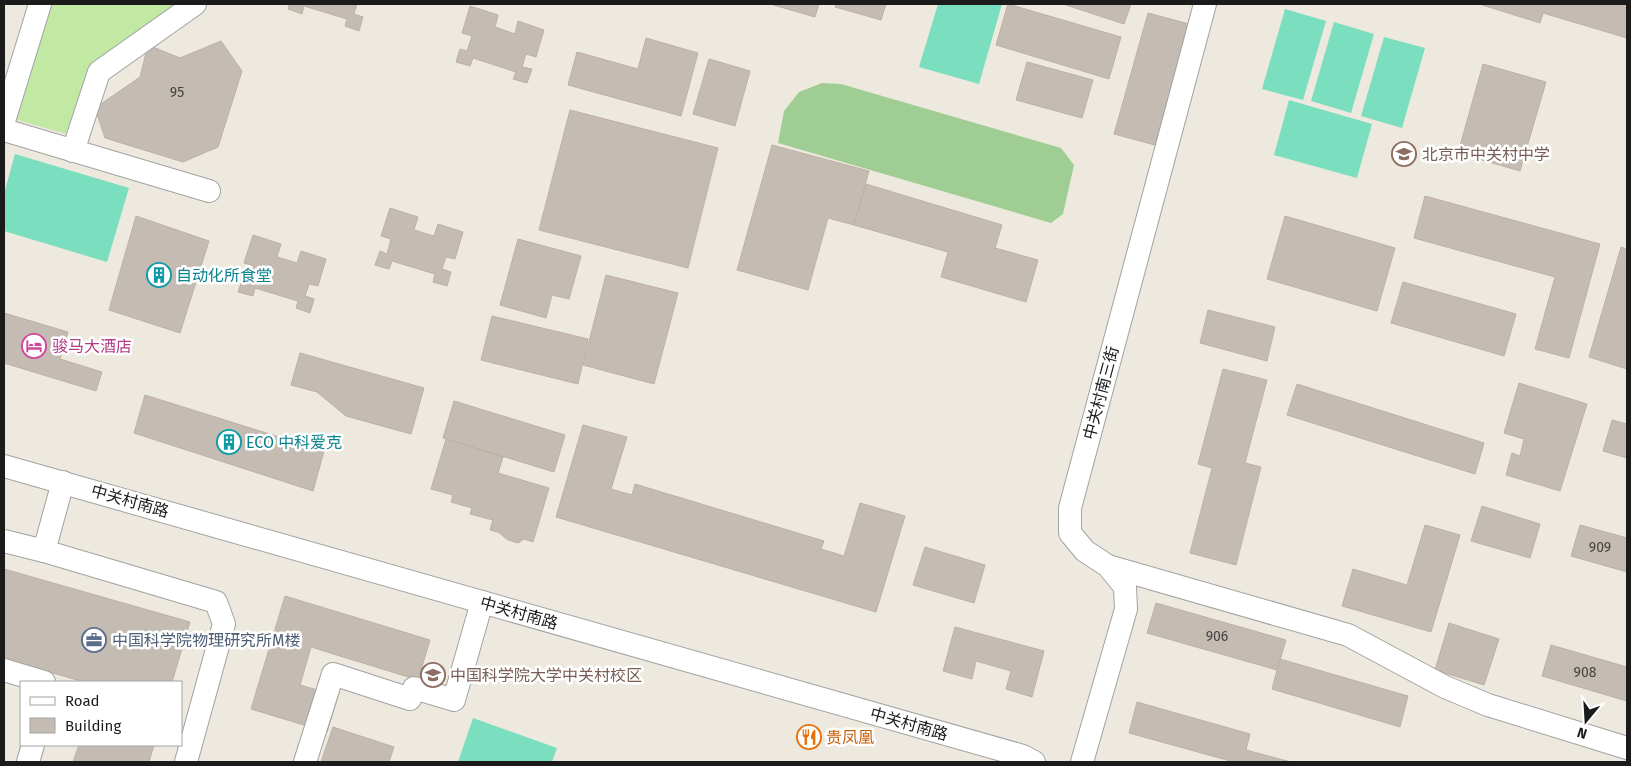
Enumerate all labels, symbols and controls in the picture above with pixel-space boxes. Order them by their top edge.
house number: 95 [170,84,184,101]
school or university icon: 北京市中关村中学 [1391,141,1417,167]
place label: 北京市中关村中学 [1422,145,1550,164]
building icon: 自动化所食堂 [146,262,172,288]
place label: 自动化所食堂 [176,266,272,285]
hotel icon: 骏马大酒店 [21,333,47,359]
place label: 骏马大酒店 [52,337,132,356]
street label: 中关村南三街 [1079,344,1123,442]
building icon: ECO 中科爱克 [216,429,242,455]
place label: ECO 中科爱克 [246,433,342,452]
street label: 中关村南路 [89,481,171,521]
house number: 909 [1589,539,1611,556]
street label: 中关村南路 [478,593,560,633]
office icon: 中国科学院物理研究所M楼 [81,627,107,653]
house number: 906 [1206,628,1228,645]
place label: 中国科学院物理研究所M楼 [112,631,300,650]
school or university icon: 中国科学院大学中关村校区 [420,662,446,688]
house number: 908 [1574,664,1597,681]
place label: 中国科学院大学中关村校区 [450,666,642,685]
legend [20,681,182,746]
text: Road [65,692,100,710]
north arrow [1561,696,1611,746]
street label: 中关村南路 [868,704,950,744]
text: Building [65,717,121,735]
text: N [1575,723,1589,742]
restaurant icon: 贵凤凰 [796,724,822,750]
place label: 贵凤凰 [826,728,874,747]

